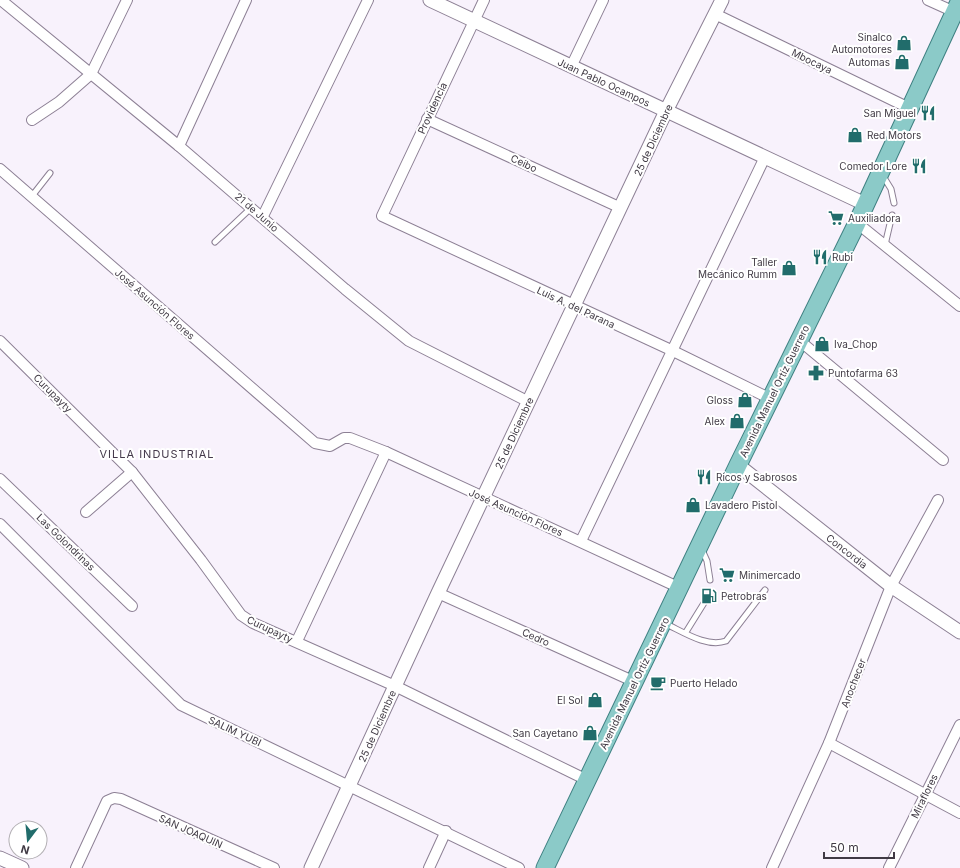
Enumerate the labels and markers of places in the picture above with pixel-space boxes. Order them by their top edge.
place label: Sinalco Automotores [831,31,892,55]
shop icon: Sinalco Automotores [895,34,913,52]
shop icon: Automas [893,53,911,71]
place label: Automas [848,56,890,68]
restaurant icon: San Miguel [919,104,937,122]
place label: San Miguel [863,107,916,119]
shop icon: Red Motors [846,126,864,144]
place label: Red Motors [867,129,921,141]
restaurant icon: Comedor Lore [910,157,928,175]
place label: Comedor Lore [839,160,907,172]
supermarket icon: Auxiliadora [827,209,845,227]
place label: Auxiliadora [848,212,901,224]
restaurant icon: Rubi [811,248,829,266]
place label: Rubi [832,251,853,263]
place label: Taller Mecánico Rumm [698,256,777,280]
shop icon: Taller Mecánico Rumm [780,259,798,277]
shop icon: Iva_Chop [813,335,831,353]
place label: Iva_Chop [834,338,877,350]
pharmacy icon: Puntofarma 63 [807,364,825,382]
place label: Puntofarma 63 [828,367,898,379]
shop icon: Gloss [736,391,754,409]
place label: Gloss [707,394,733,406]
shop icon: Alex [728,412,746,430]
place label: Alex [705,415,726,427]
restaurant icon: Ricos y Sabrosos [695,468,713,486]
place label: Ricos y Sabrosos [716,471,797,483]
shop icon: Lavadero Pistol [684,496,702,514]
place label: Lavadero Pistol [705,499,777,511]
supermarket icon: Minimercado [718,566,736,584]
place label: Minimercado [739,569,801,581]
fuel station icon: Petrobras [700,587,718,605]
place label: Petrobras [721,590,767,602]
cafe icon: Puerto Helado [649,674,667,692]
place label: Puerto Helado [670,677,737,689]
shop icon: El Sol [586,691,604,709]
place label: El Sol [557,694,583,706]
shop icon: San Cayetano [581,724,599,742]
place label: San Cayetano [512,727,578,739]

